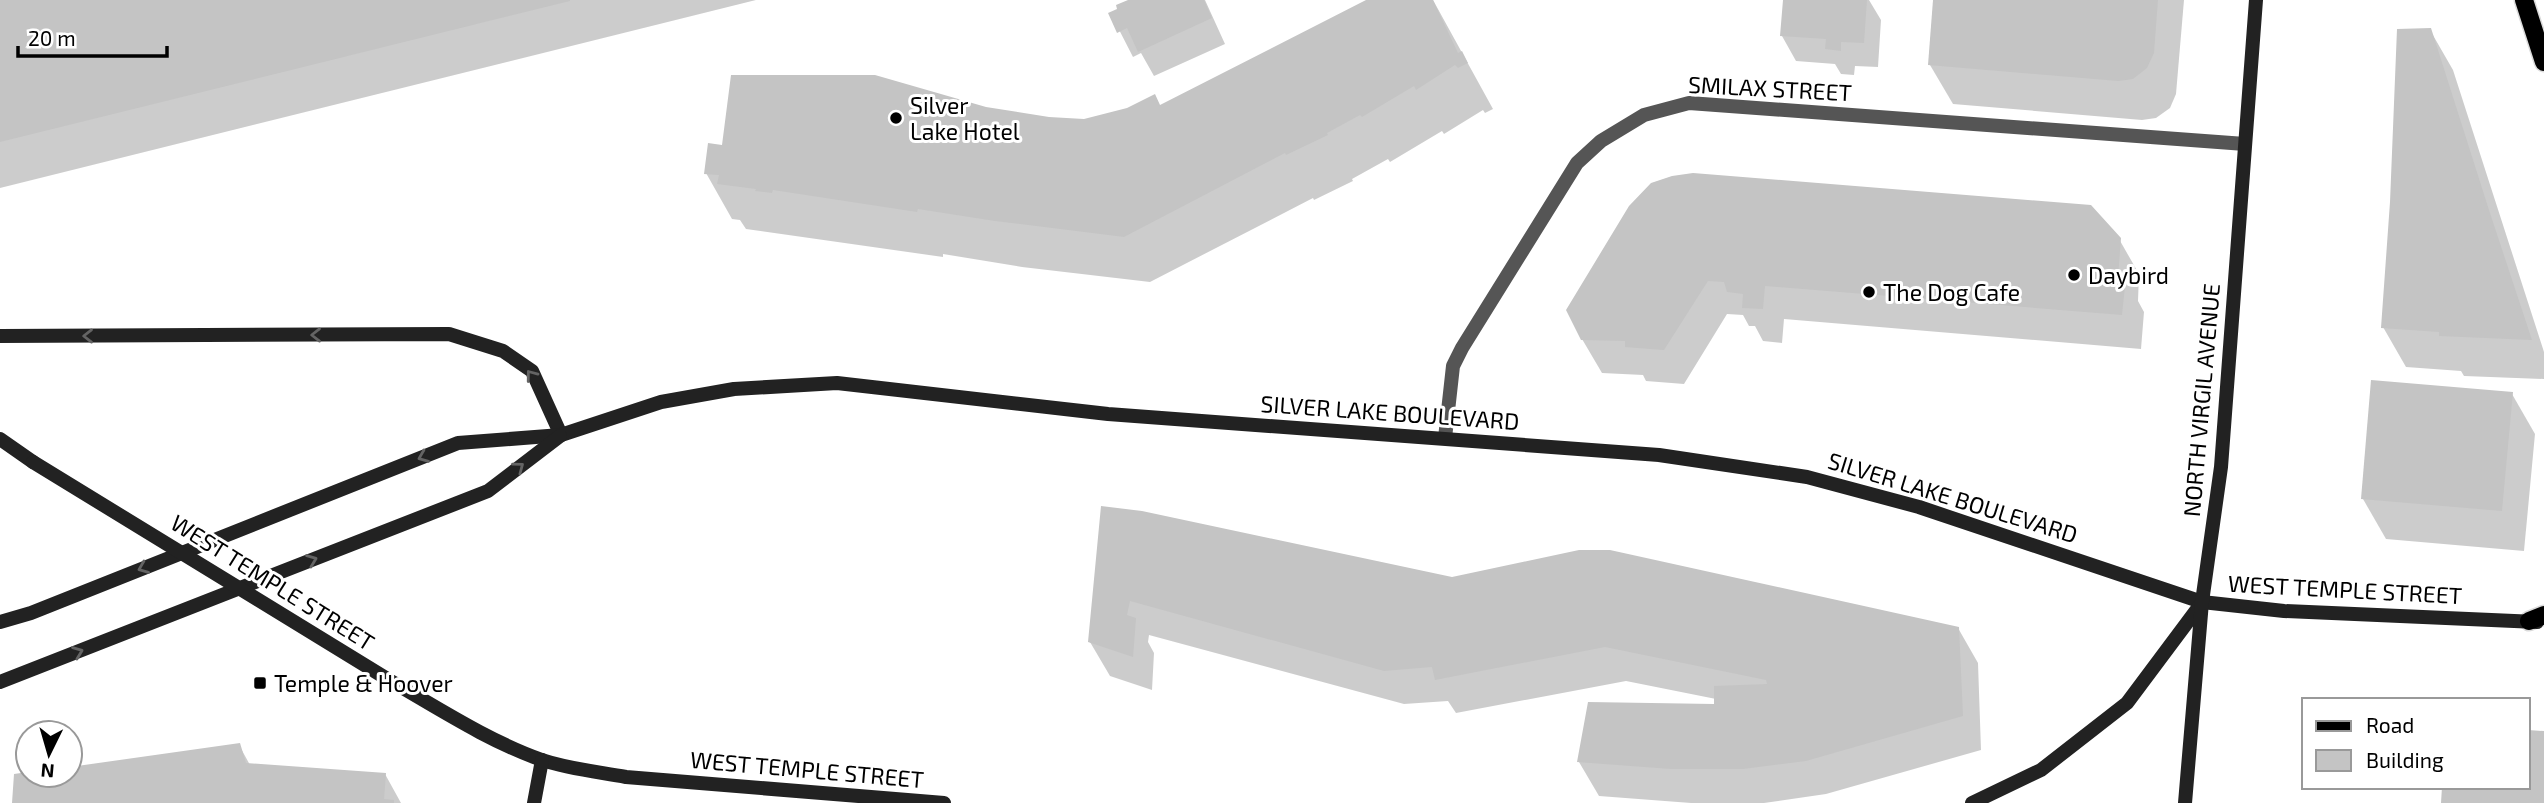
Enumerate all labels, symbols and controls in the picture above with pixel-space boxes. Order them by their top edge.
scale bar [18,14,166,58]
text: 20 m [28,25,76,50]
street label: SMILAX STREET [1687,70,1853,106]
place label: Silver Lake Hotel [910,91,1020,145]
marker: Silver Lake Hotel [888,110,904,126]
place label: Daybird [2088,261,2169,289]
marker: Daybird [2066,267,2082,283]
place label: The Dog Cafe [1883,278,2020,306]
street label: NORTH VIRGIL AVENUE [2177,282,2225,518]
marker: The Dog Cafe [1861,284,1877,300]
one-way arrow [310,327,320,343]
one-way arrow [82,328,93,344]
one-way arrow [527,370,539,382]
street label: SILVER LAKE BOULEVARD [1260,389,1520,435]
street label: SILVER LAKE BOULEVARD [1825,446,2081,548]
one-way arrow [417,449,429,463]
one-way arrow [511,463,524,476]
street label: WEST TEMPLE STREET [166,508,380,656]
one-way arrow [306,554,318,568]
one-way arrow [137,560,149,574]
street label: WEST TEMPLE STREET [2227,569,2463,609]
one-way arrow [71,646,83,660]
place label: Temple & Hoover [274,669,453,697]
marker: Temple & Hoover [252,675,268,691]
legend [2302,698,2530,789]
text: Road [2366,712,2414,737]
north arrow [14,719,84,789]
street label: WEST TEMPLE STREET [689,745,925,793]
text: Building [2366,747,2444,772]
text: N [40,759,55,783]

